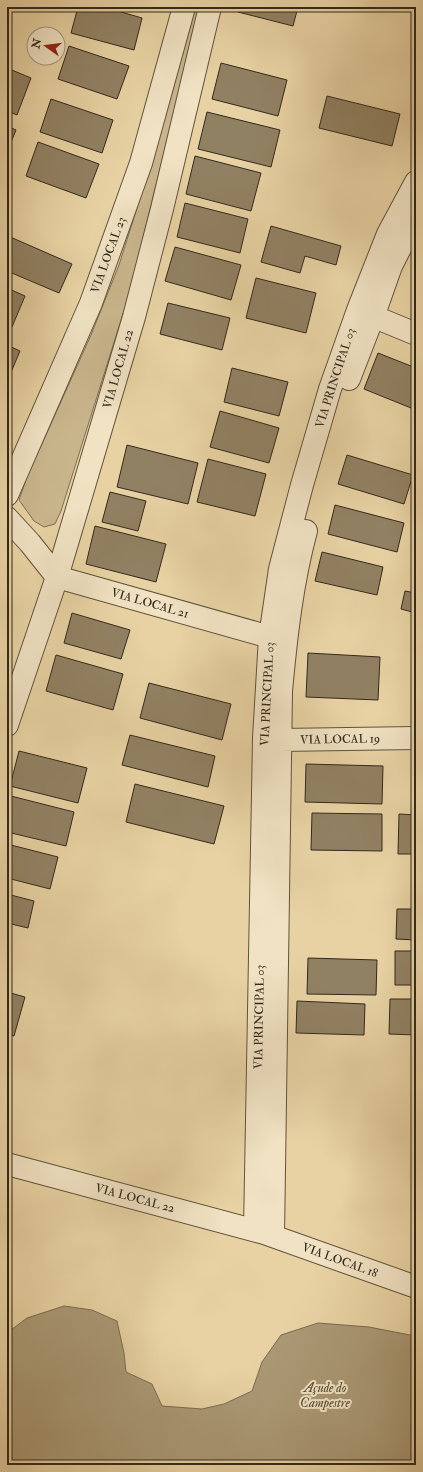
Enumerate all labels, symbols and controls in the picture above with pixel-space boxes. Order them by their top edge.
north arrow [26,26,66,66]
text: N [29,36,45,51]
street label: VIA LOCAL 23 [88,215,129,295]
street label: VIA PRINCIPAL 03 [312,326,359,430]
street label: VIA LOCAL 22 [100,328,137,410]
street label: VIA LOCAL 21 [109,585,190,622]
street label: VIA PRINCIPAL 03 [257,642,278,747]
street label: VIA LOCAL 19 [300,731,380,748]
street label: VIA PRINCIPAL 03 [251,965,268,1069]
street label: VIA LOCAL 22 [93,1181,176,1216]
street label: VIA LOCAL 18 [300,1240,380,1281]
water label: Açude do Campestre [300,1380,351,1411]

